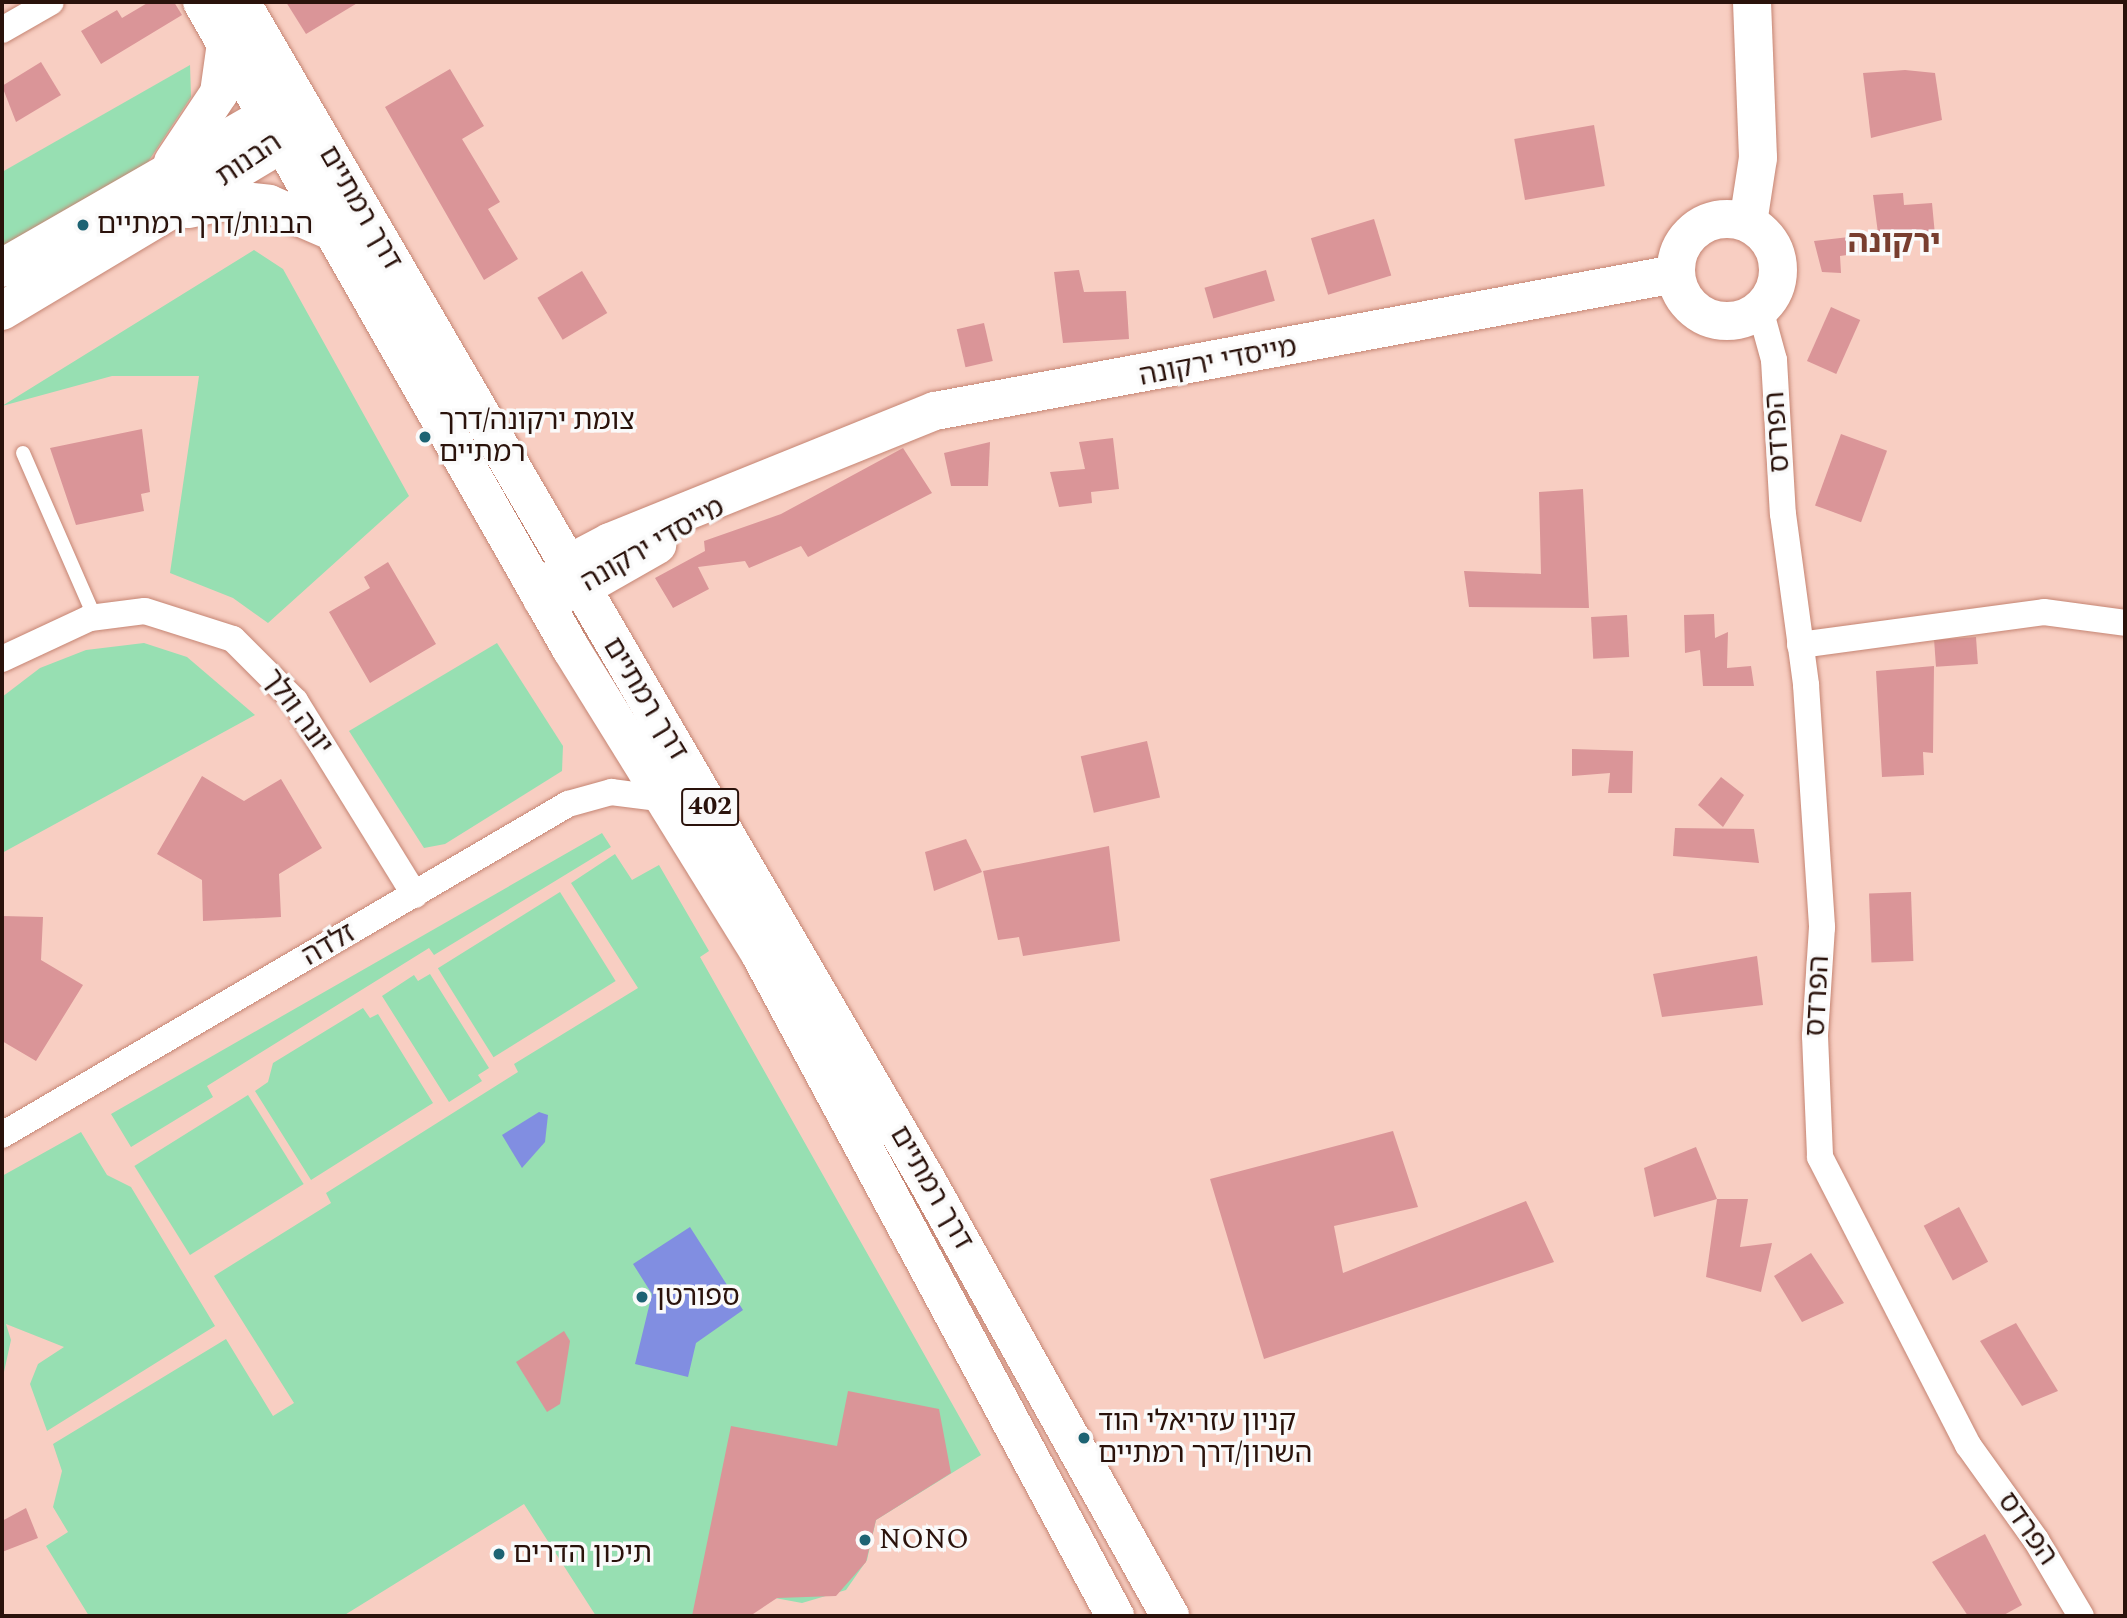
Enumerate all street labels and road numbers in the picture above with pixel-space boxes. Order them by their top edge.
street label: הבנות [210,126,288,194]
street label: דרך רמתיים [311,140,409,276]
street label: מייסדי ירקונה [1136,330,1300,394]
street label: הפרדס [1758,390,1798,474]
street label: מייסדי ירקונה [575,491,731,599]
street label: דרך רמתיים [595,632,695,766]
street label: יונה וולך [255,663,339,761]
road number: 402 [680,785,740,830]
street label: זלדה [296,916,362,974]
street label: הפרדס [1799,955,1837,1037]
street label: דרך רמתיים [882,1120,980,1256]
street label: הפרדס [1990,1486,2064,1572]

